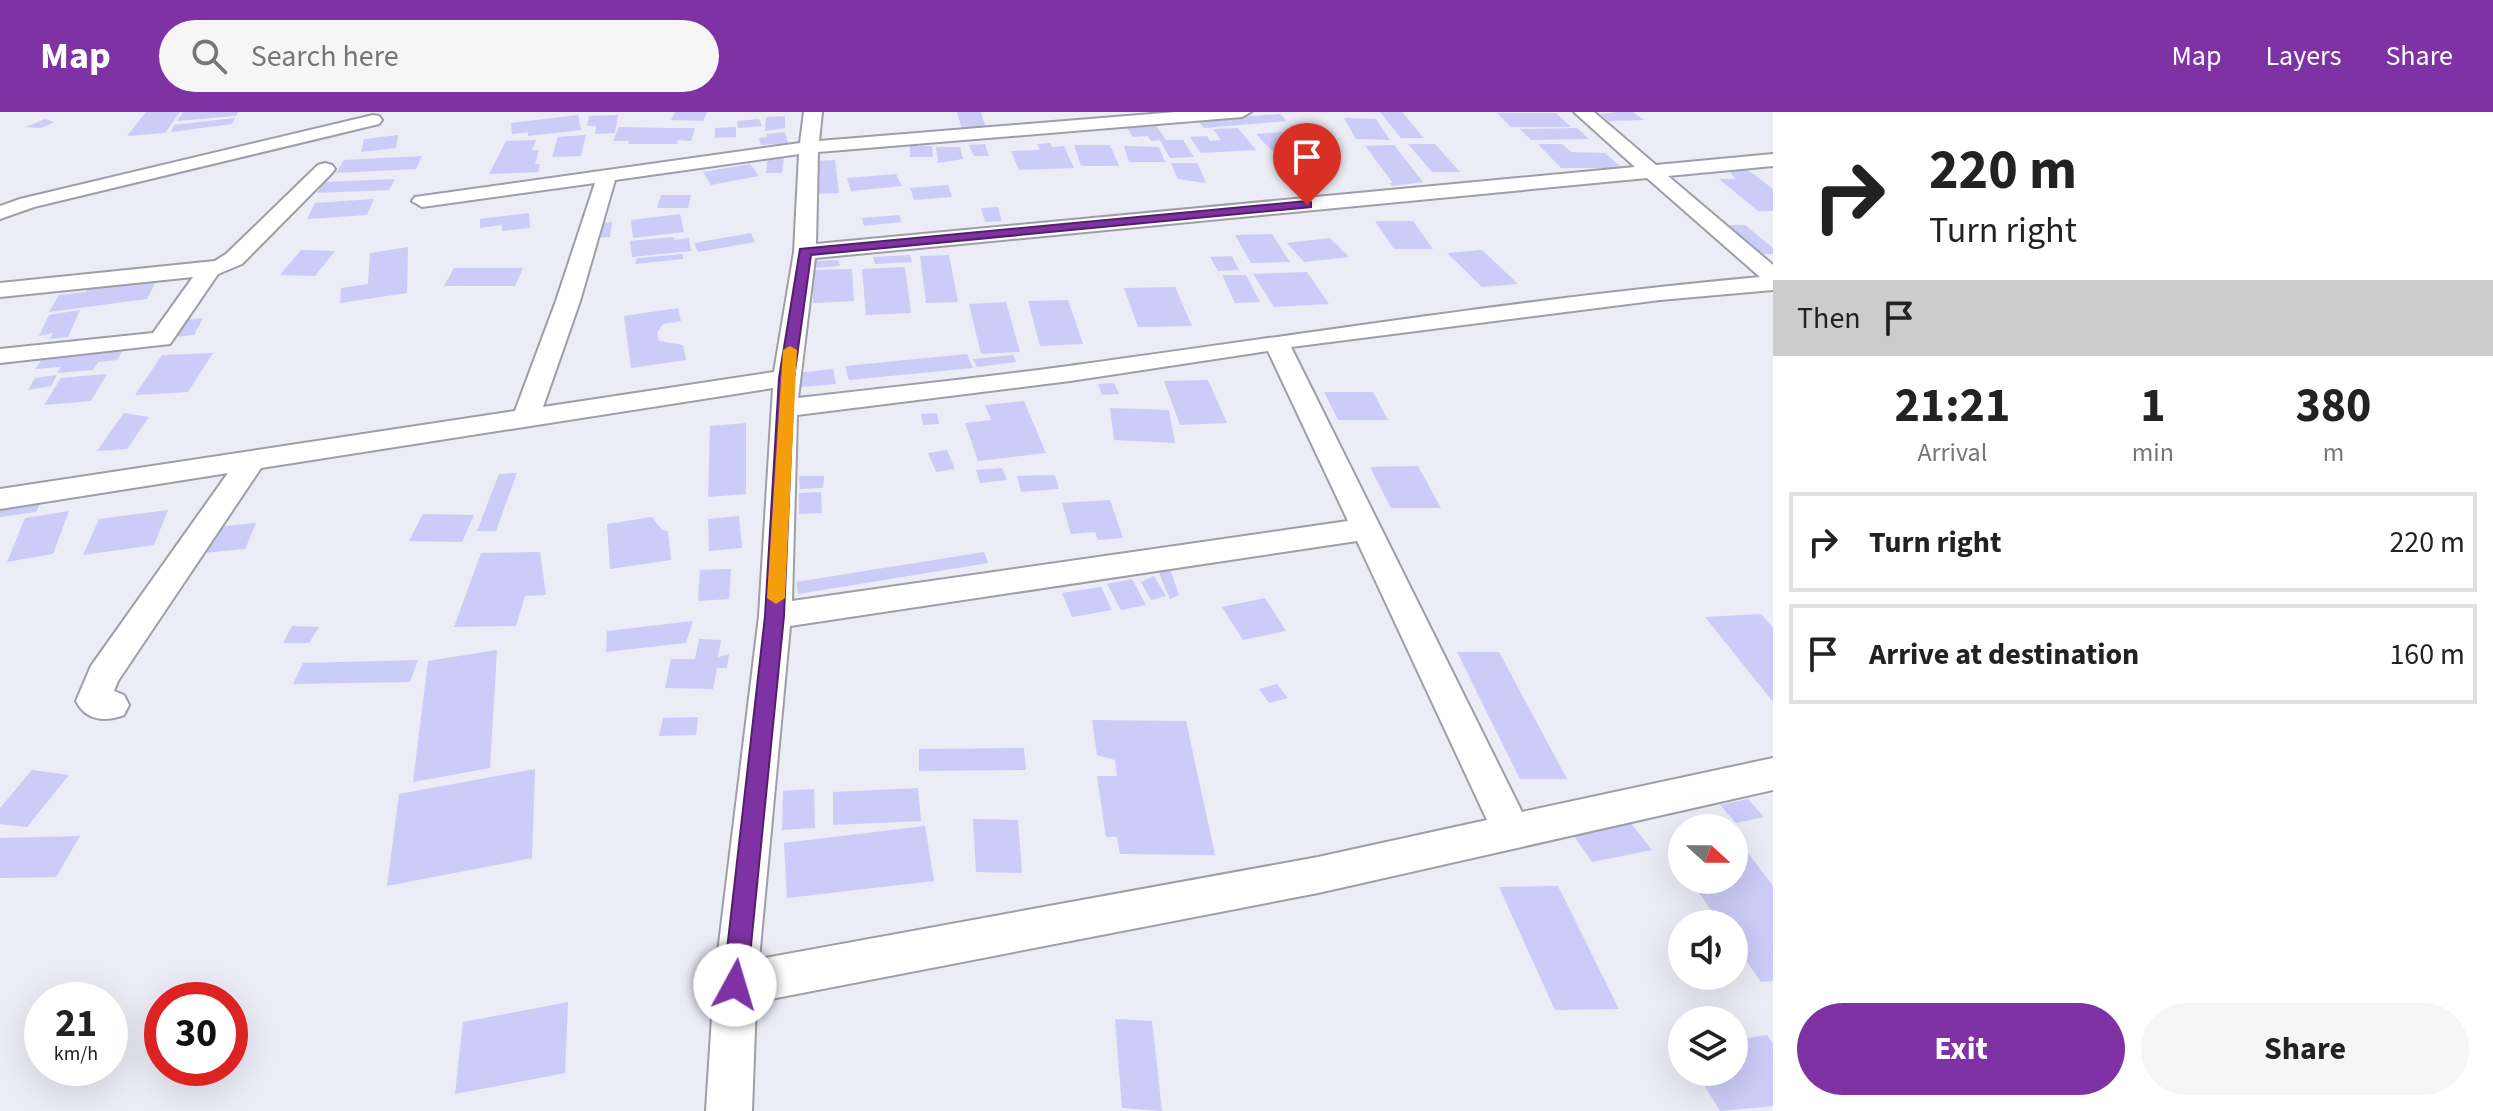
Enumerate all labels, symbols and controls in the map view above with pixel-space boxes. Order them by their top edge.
search box [159,20,719,92]
text: Map [40,29,111,83]
icon: search [187,34,231,78]
text: Search here [251,35,399,78]
text: Map [2171,36,2221,76]
text: Layers [2265,36,2341,76]
text: Share [2385,36,2453,76]
pin [1273,123,1341,205]
text: 220 m [1929,131,2077,210]
icon: arrive [1285,135,1329,179]
icon: right [1797,144,1901,248]
text: Turn right [1929,205,2077,256]
icon: arrive [1877,296,1921,340]
text: Then [1797,297,1861,340]
text: 21:21 [1894,372,2010,440]
text: 1 [2140,372,2166,440]
text: 380 [2295,372,2371,440]
text: Arrival [1917,434,1987,471]
text: min [2132,434,2174,471]
text: m [2323,434,2344,471]
icon: right [1801,520,1845,564]
text: Turn right [1869,521,2001,564]
text: 220 m [2389,521,2465,564]
icon: arrive [1801,632,1845,676]
text: Arrive at destination [1869,633,2139,676]
text: 160 m [2389,633,2465,676]
north arrow [1668,814,1748,894]
map controls [1668,814,1748,1086]
button: sound [1668,910,1748,990]
position arrow [693,943,777,1027]
speed limit sign: 30 [144,982,248,1086]
text: 21 [55,995,97,1052]
button: Exit [1797,1003,2125,1095]
button: Share [2141,1003,2469,1095]
button: layers [1668,1006,1748,1086]
text: km/h [54,1040,98,1068]

